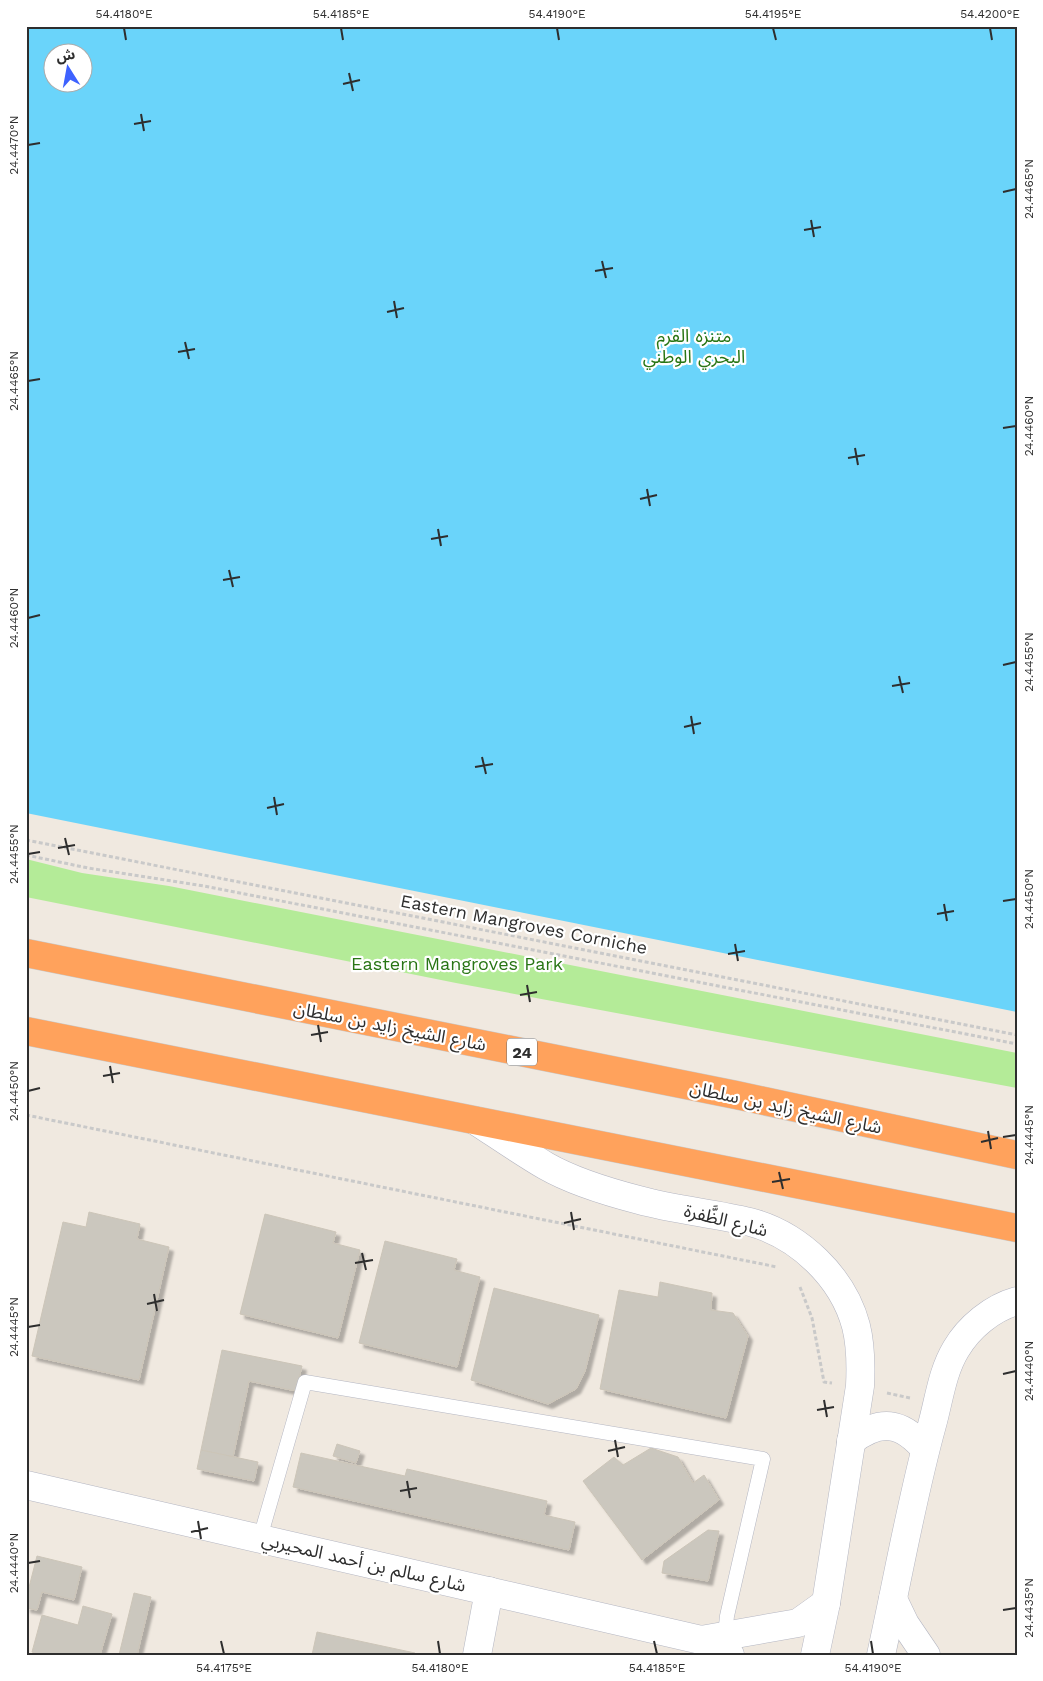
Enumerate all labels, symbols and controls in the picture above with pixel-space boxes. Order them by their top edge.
text: 54.4180°E [95,7,153,21]
text: 54.4185°E [313,7,370,21]
text: 54.4190°E [528,7,586,21]
text: 54.4195°E [745,7,802,21]
text: 54.4200°E [960,7,1020,21]
north arrow [42,42,92,92]
text: ش [55,46,76,65]
text: 24.4470°N [7,115,21,175]
text: 24.4465°N [1022,159,1036,219]
park label: متنزه القرم البحري الوطني [643,325,745,370]
text: 24.4465°N [7,351,21,411]
text: 24.4460°N [1022,396,1036,456]
text: 24.4460°N [7,588,21,648]
text: 24.4455°N [1022,632,1036,692]
text: 24.4455°N [7,824,21,884]
text: 24.4450°N [1022,869,1036,929]
street label: Eastern Mangroves Corniche [399,890,649,958]
park label: Eastern Mangroves Park [351,953,563,974]
street label: شارع الشيخ زايد بن سلطان [291,997,488,1059]
road number: 24 [507,1038,537,1066]
text: 24.4450°N [7,1061,21,1121]
street label: شارع الشيخ زايد بن سلطان [687,1076,884,1142]
text: 24.4445°N [1022,1105,1036,1165]
street label: شارع الظَّفرة [681,1197,771,1244]
text: 24.4445°N [7,1297,21,1357]
text: 24.4440°N [1022,1341,1036,1401]
street label: شارع سالم بن أحمد المحيربي [259,1528,468,1600]
text: 24.4440°N [7,1533,21,1593]
text: 24.4435°N [1022,1578,1036,1638]
text: 54.4175°E [196,1661,252,1675]
text: 54.4180°E [411,1661,469,1675]
text: 54.4185°E [629,1661,686,1675]
text: 54.4190°E [844,1661,902,1675]

